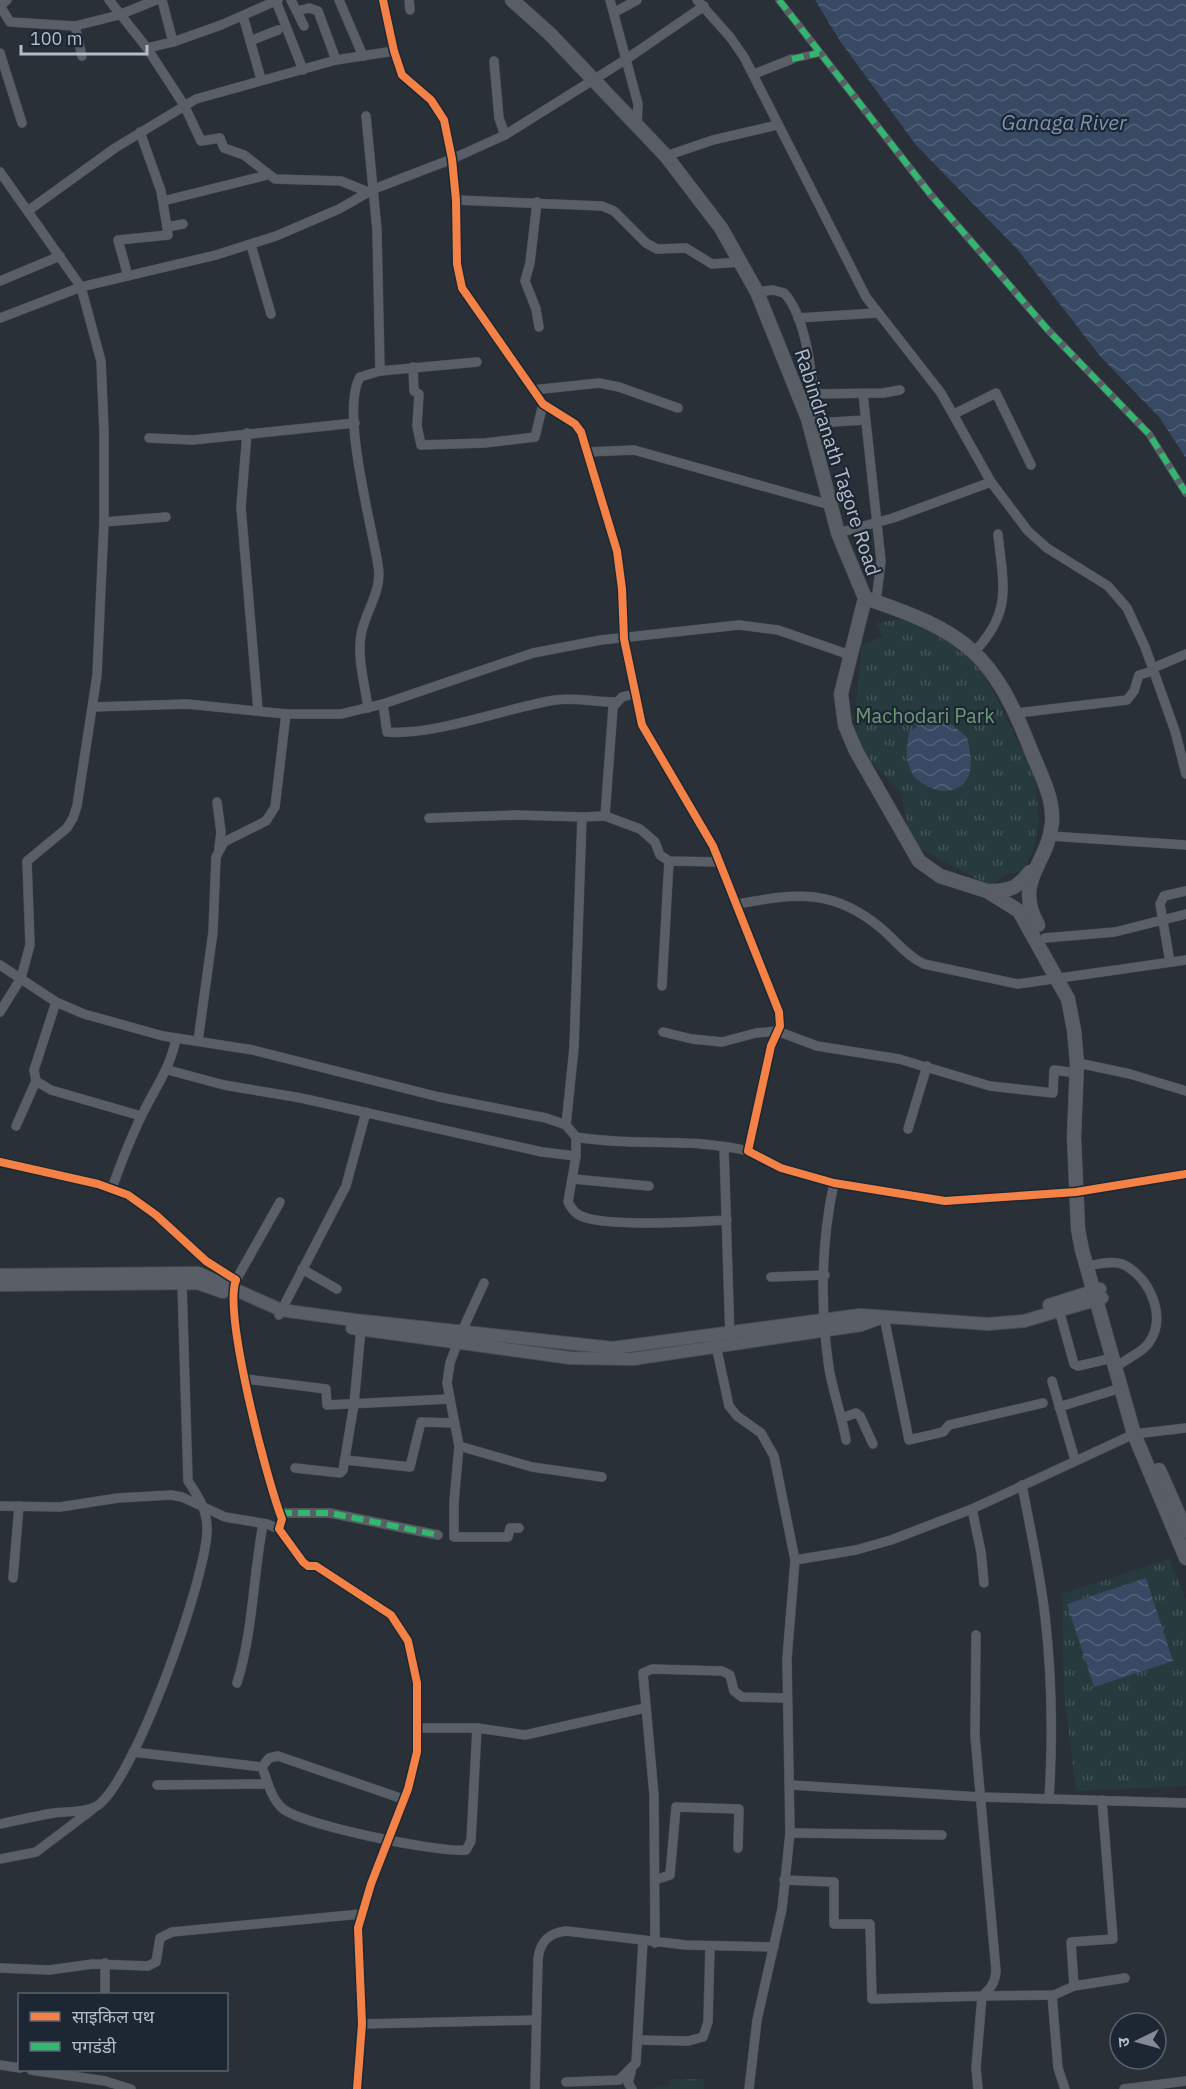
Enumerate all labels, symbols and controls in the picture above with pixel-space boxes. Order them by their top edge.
scale bar [21,18,147,56]
text: 100 m [30,27,82,50]
water label: Ganaga River [1001,108,1128,136]
street label: Rabindranath Tagore Road [789,345,887,579]
park label: Machodari Park [855,702,995,729]
legend [18,1993,228,2071]
text: साइकिल पथ [72,2005,155,2028]
north arrow [1108,2011,1168,2071]
text: पगडंडी [72,2035,117,2058]
text: उ [1113,2036,1133,2048]

